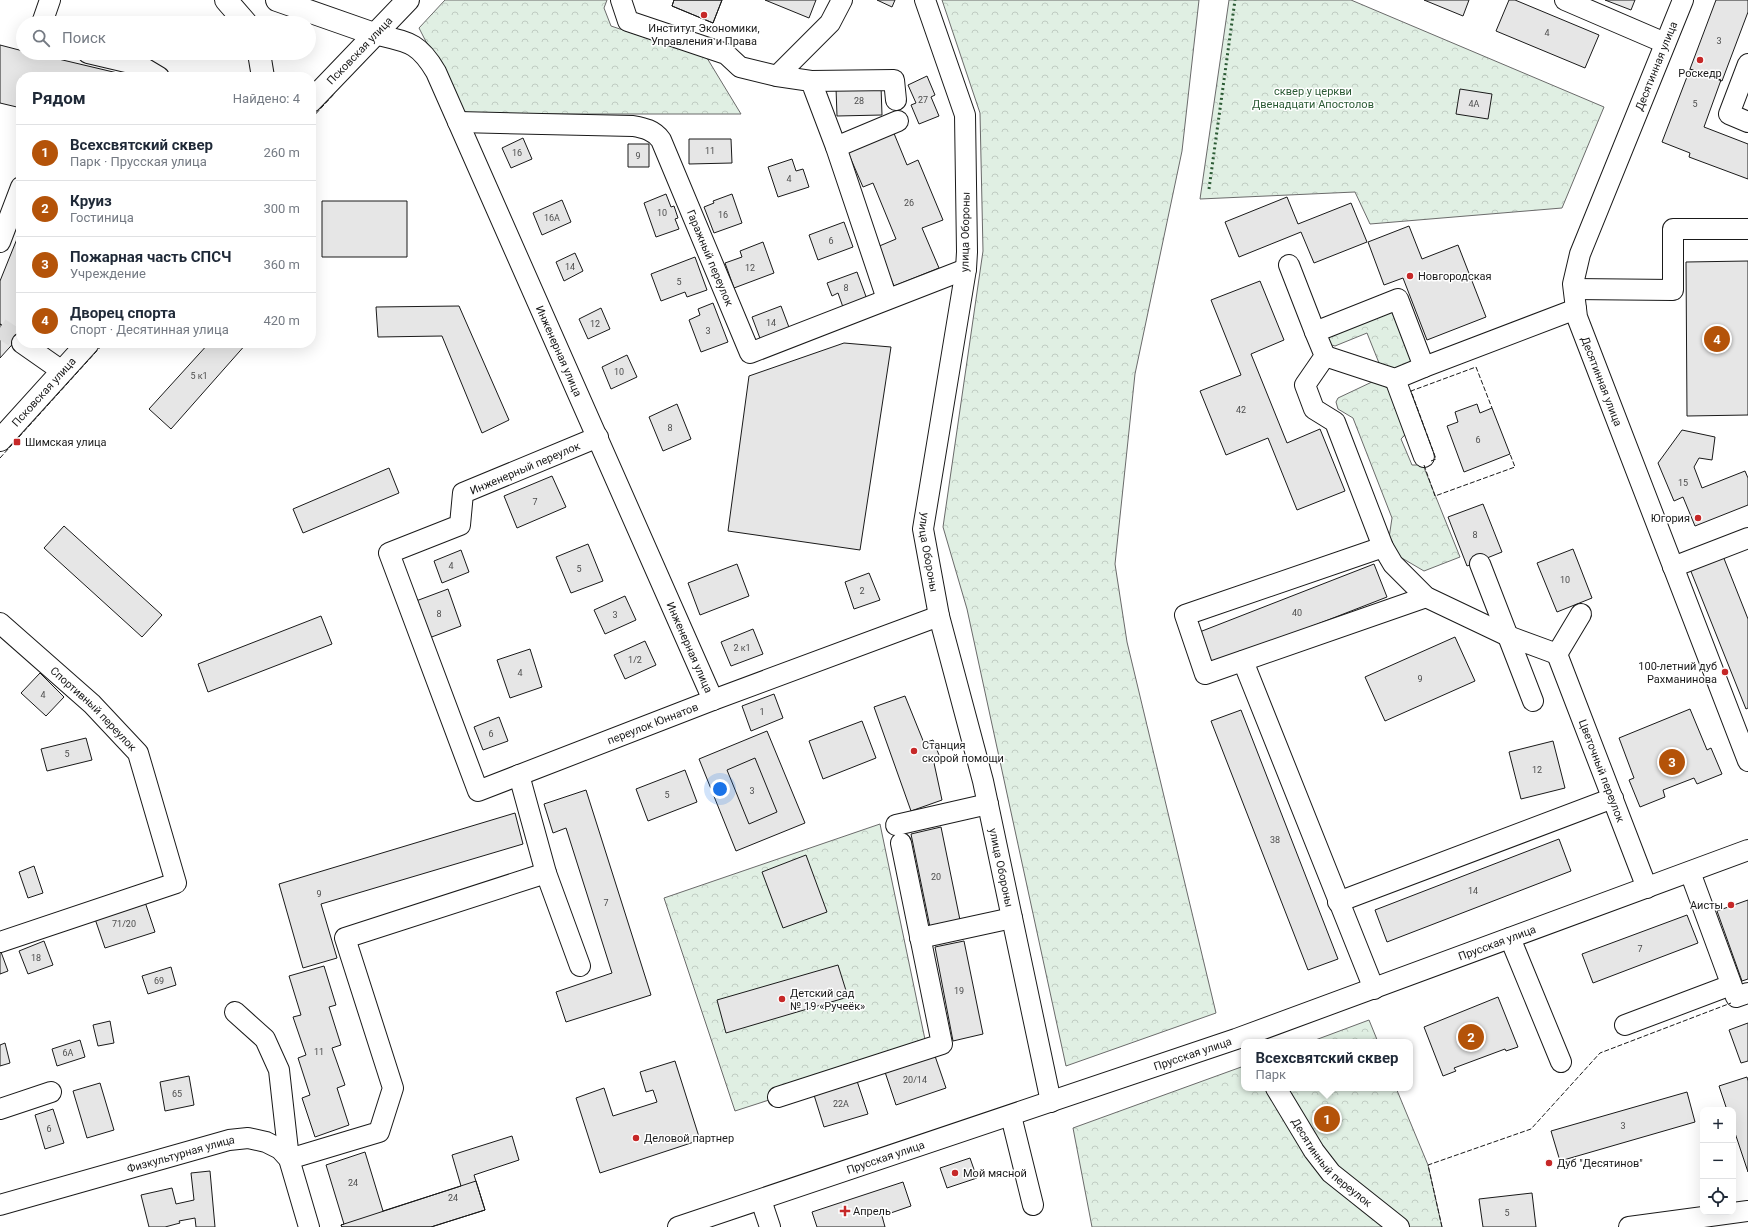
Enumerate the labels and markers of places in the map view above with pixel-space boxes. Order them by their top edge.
marker: Институт Экономики, Управления и Права [699,10,709,20]
place label: Институт Экономики, Управления и Права [648,22,760,48]
marker: Роскедр [1695,55,1705,65]
place label: Роскедр [1678,67,1722,80]
place label: Новгородская [1418,270,1492,283]
marker: Новгородская [1405,271,1415,281]
pin: 4 [1704,324,1730,354]
place label: Шимская улица [25,436,107,449]
marker: Шимская улица [12,437,22,447]
place label: Югория [1651,512,1690,525]
marker: Югория [1693,513,1703,523]
place label: 100-летний дуб Рахманинова [1638,660,1717,686]
marker: 100-летний дуб Рахманинова [1720,667,1730,677]
place label: Станция скорой помощи [922,739,1004,765]
marker: Станция скорой помощи [909,746,919,756]
pin: 3 [1659,747,1685,777]
place label: Аисты [1690,899,1723,912]
marker: Аисты [1726,900,1736,910]
place label: Детский сад № 19 «Ручеёк» [790,987,865,1013]
marker: Детский сад № 19 «Ручеёк» [777,994,787,1004]
pin: 2 [1458,1022,1484,1052]
pin: 1 [1314,1104,1340,1134]
place label: Деловой партнер [644,1132,734,1145]
marker: Деловой партнер [631,1133,641,1143]
place label: Дуб "Десятинов" [1557,1157,1643,1170]
marker: Дуб "Десятинов" [1544,1158,1554,1168]
place label: Мой мясной [963,1167,1027,1180]
marker: Мой мясной [950,1168,960,1178]
place label: Апрель [853,1205,891,1218]
marker: Апрель [840,1206,850,1216]

